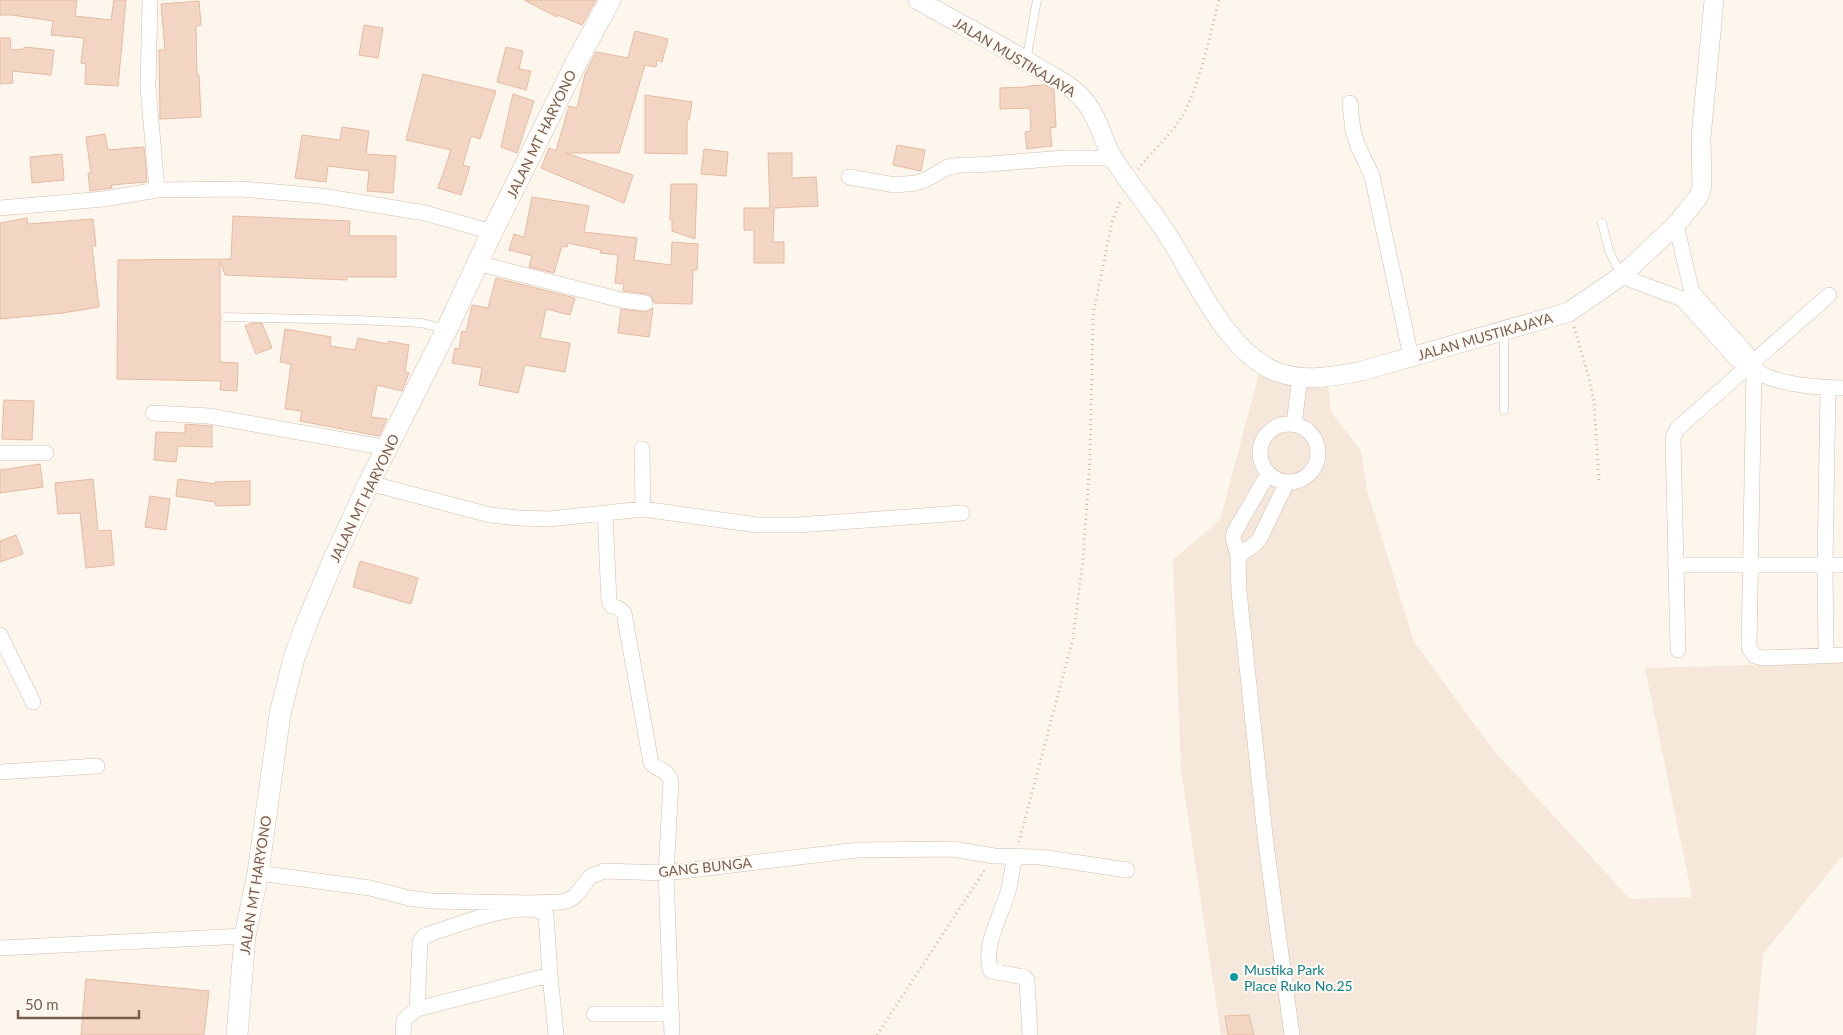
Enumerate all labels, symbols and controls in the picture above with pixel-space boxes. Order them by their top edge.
street label: JALAN MUSTIKAJAYA [951,14,1080,100]
street label: JALAN MT HARYONO [503,67,579,201]
street label: JALAN MUSTIKAJAYA [1416,308,1555,363]
street label: JALAN MT HARYONO [326,431,402,565]
street label: JALAN MT HARYONO [236,814,274,956]
street label: GANG BUNGA [657,854,753,880]
place label: Mustika Park Place Ruko No.25 [1244,961,1353,994]
marker: Mustika Park Place Ruko No.25 [1228,971,1240,983]
scale bar [18,988,139,1020]
text: 50 m [25,995,59,1013]

